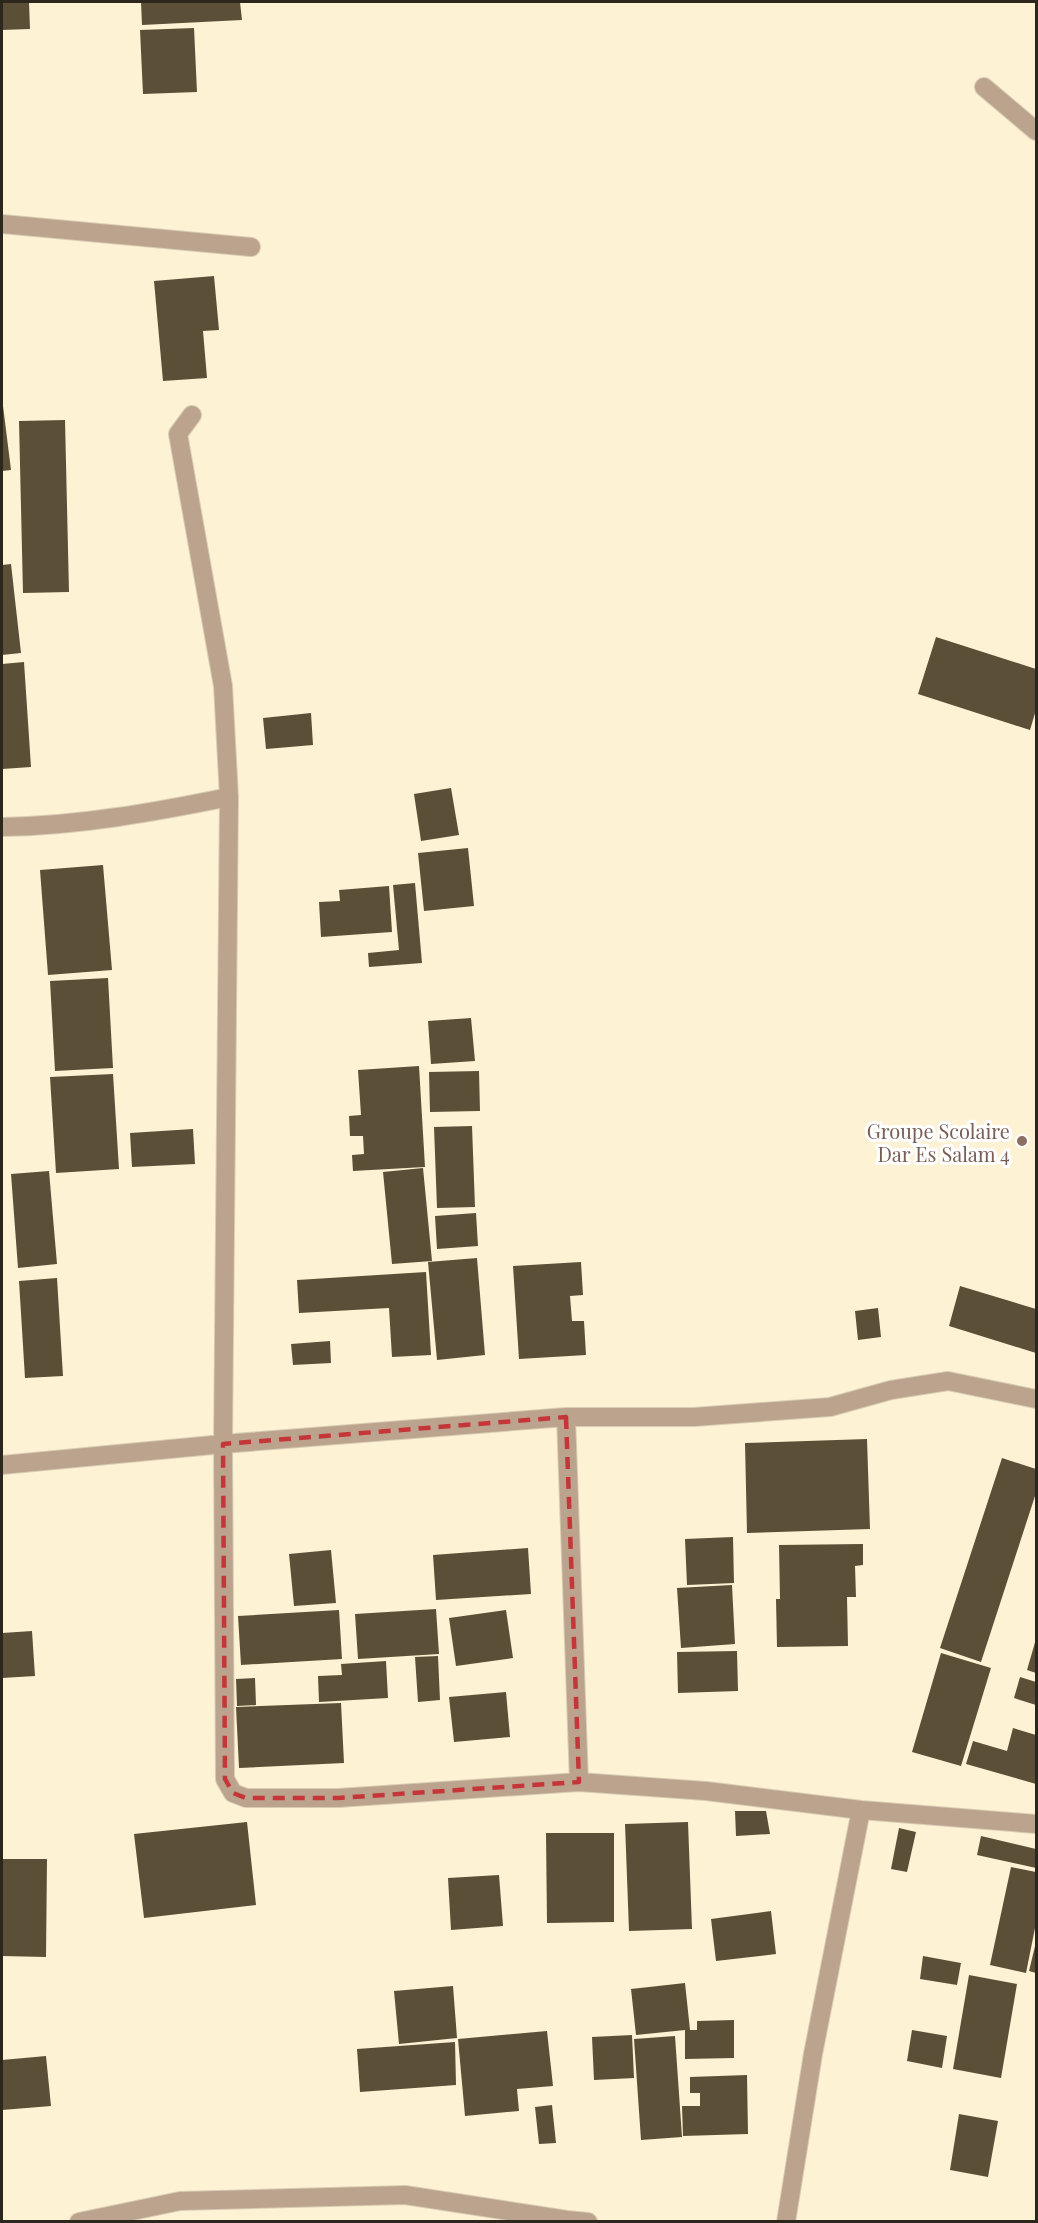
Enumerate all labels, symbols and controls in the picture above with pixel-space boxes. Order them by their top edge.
place label: Groupe Scolaire Dar Es Salam 4 [867,1117,1010,1167]
marker: Groupe Scolaire Dar Es Salam 4 [1015,1134,1029,1148]

